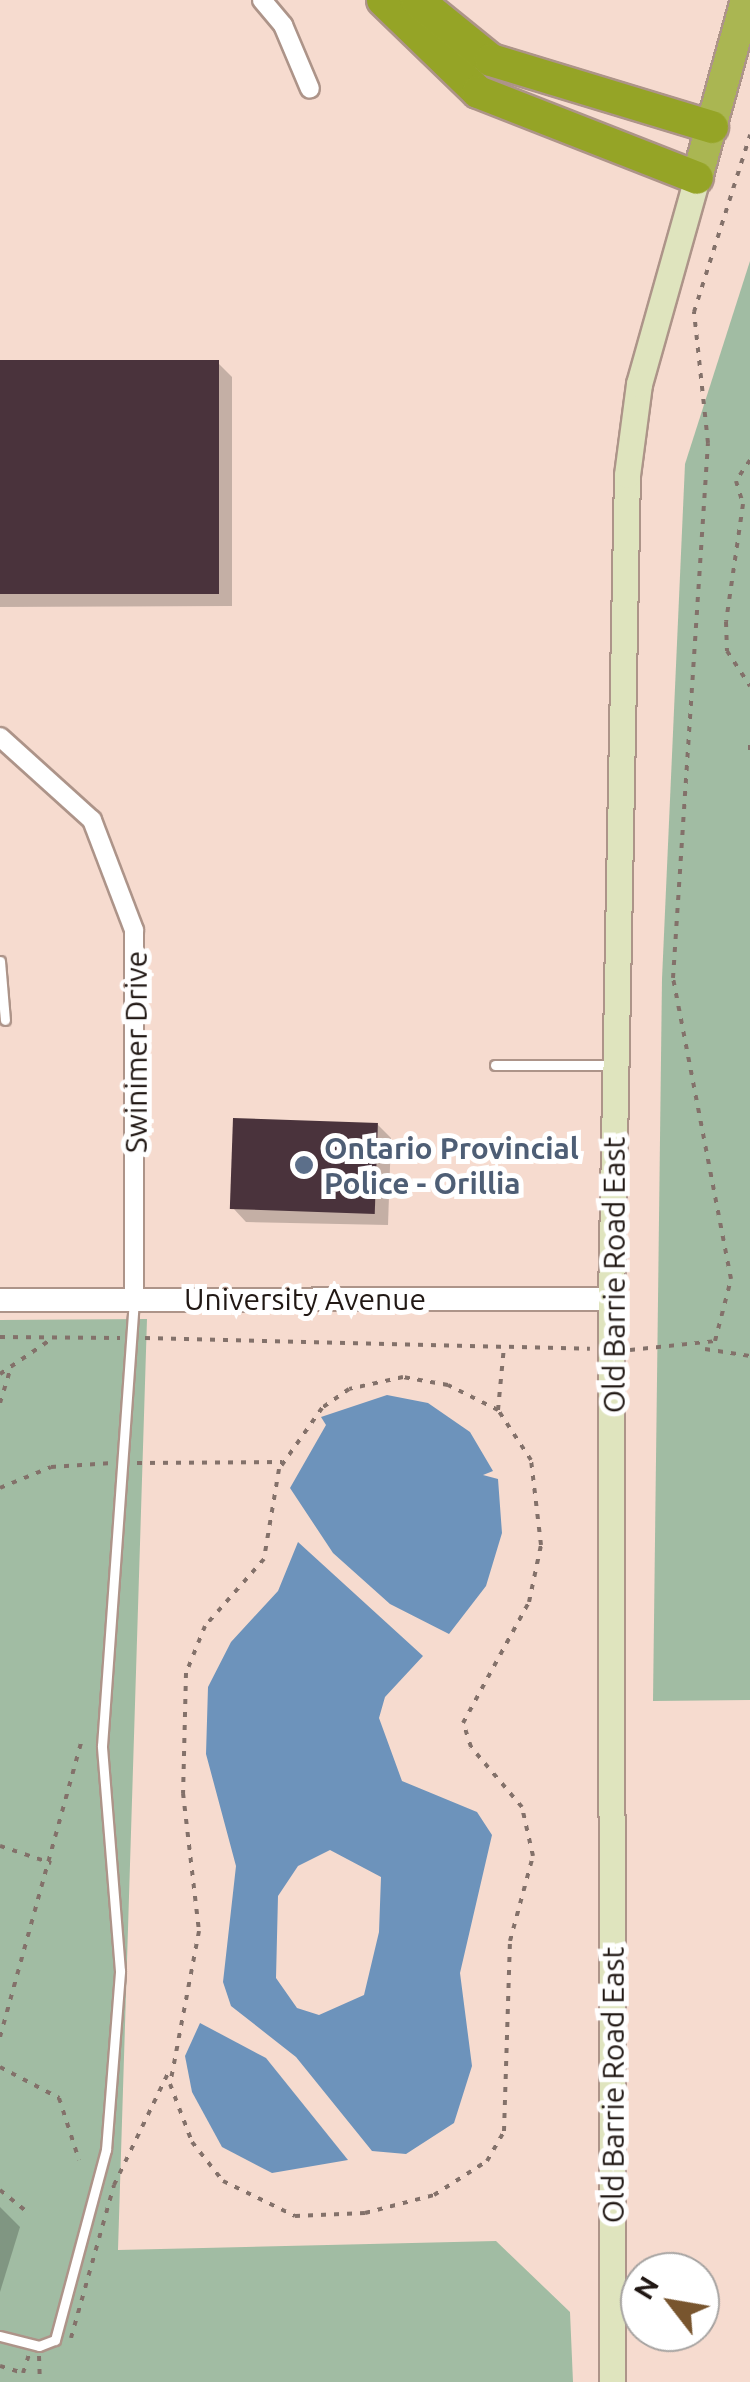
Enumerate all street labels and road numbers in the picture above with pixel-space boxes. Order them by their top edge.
street label: Swinimer Drive [118,951,154,1153]
street label: Old Barrie Road East [596,1137,632,1413]
street label: University Avenue [184,1281,426,1317]
street label: Old Barrie Road East [595,1947,631,2223]

